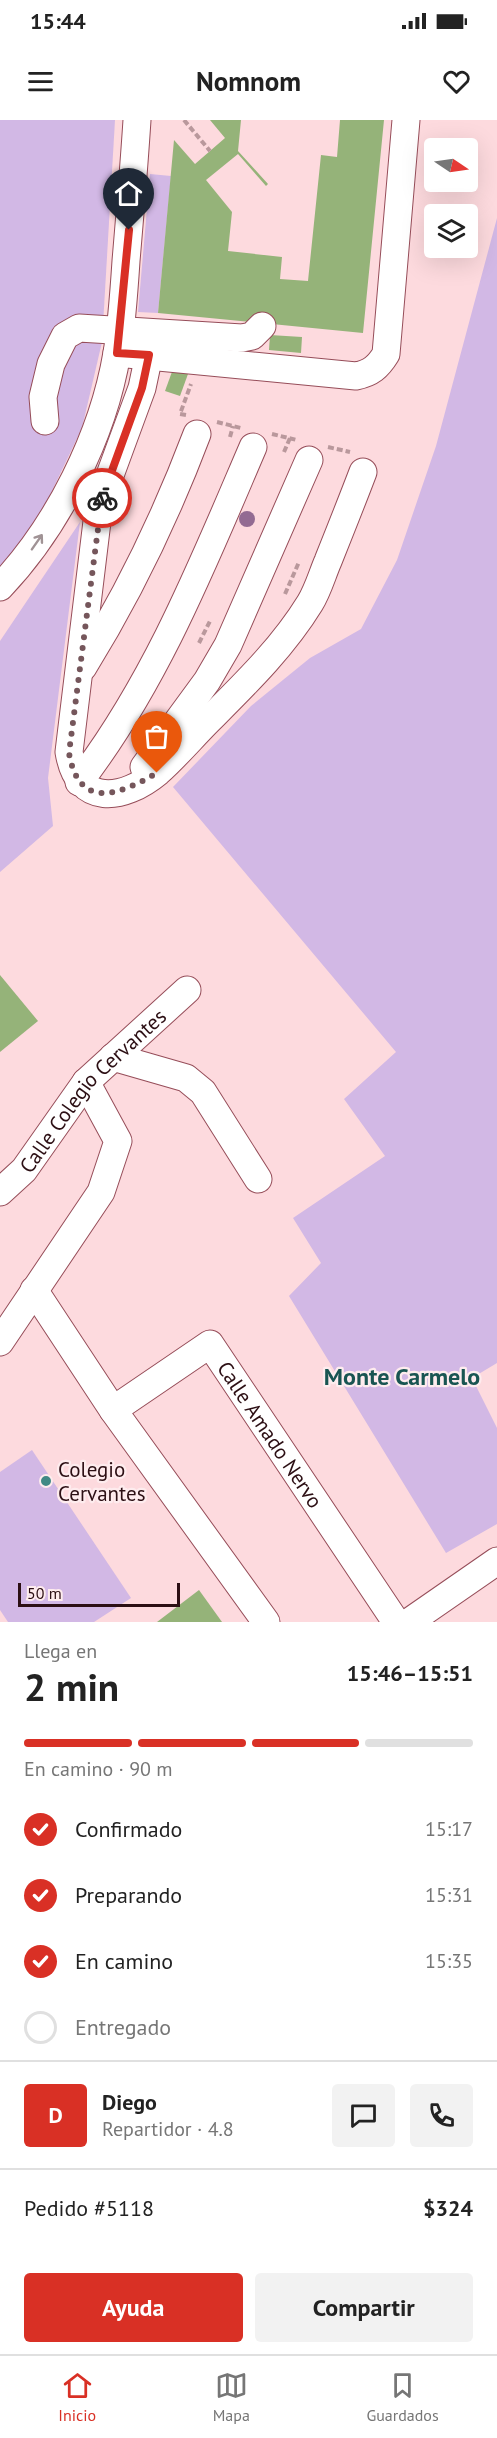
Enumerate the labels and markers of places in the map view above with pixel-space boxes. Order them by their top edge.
pin [103,168,154,230]
pin [131,711,182,773]
place label: Colegio Cervantes [58,1456,146,1507]
marker: Colegio Cervantes [39,1474,53,1488]

